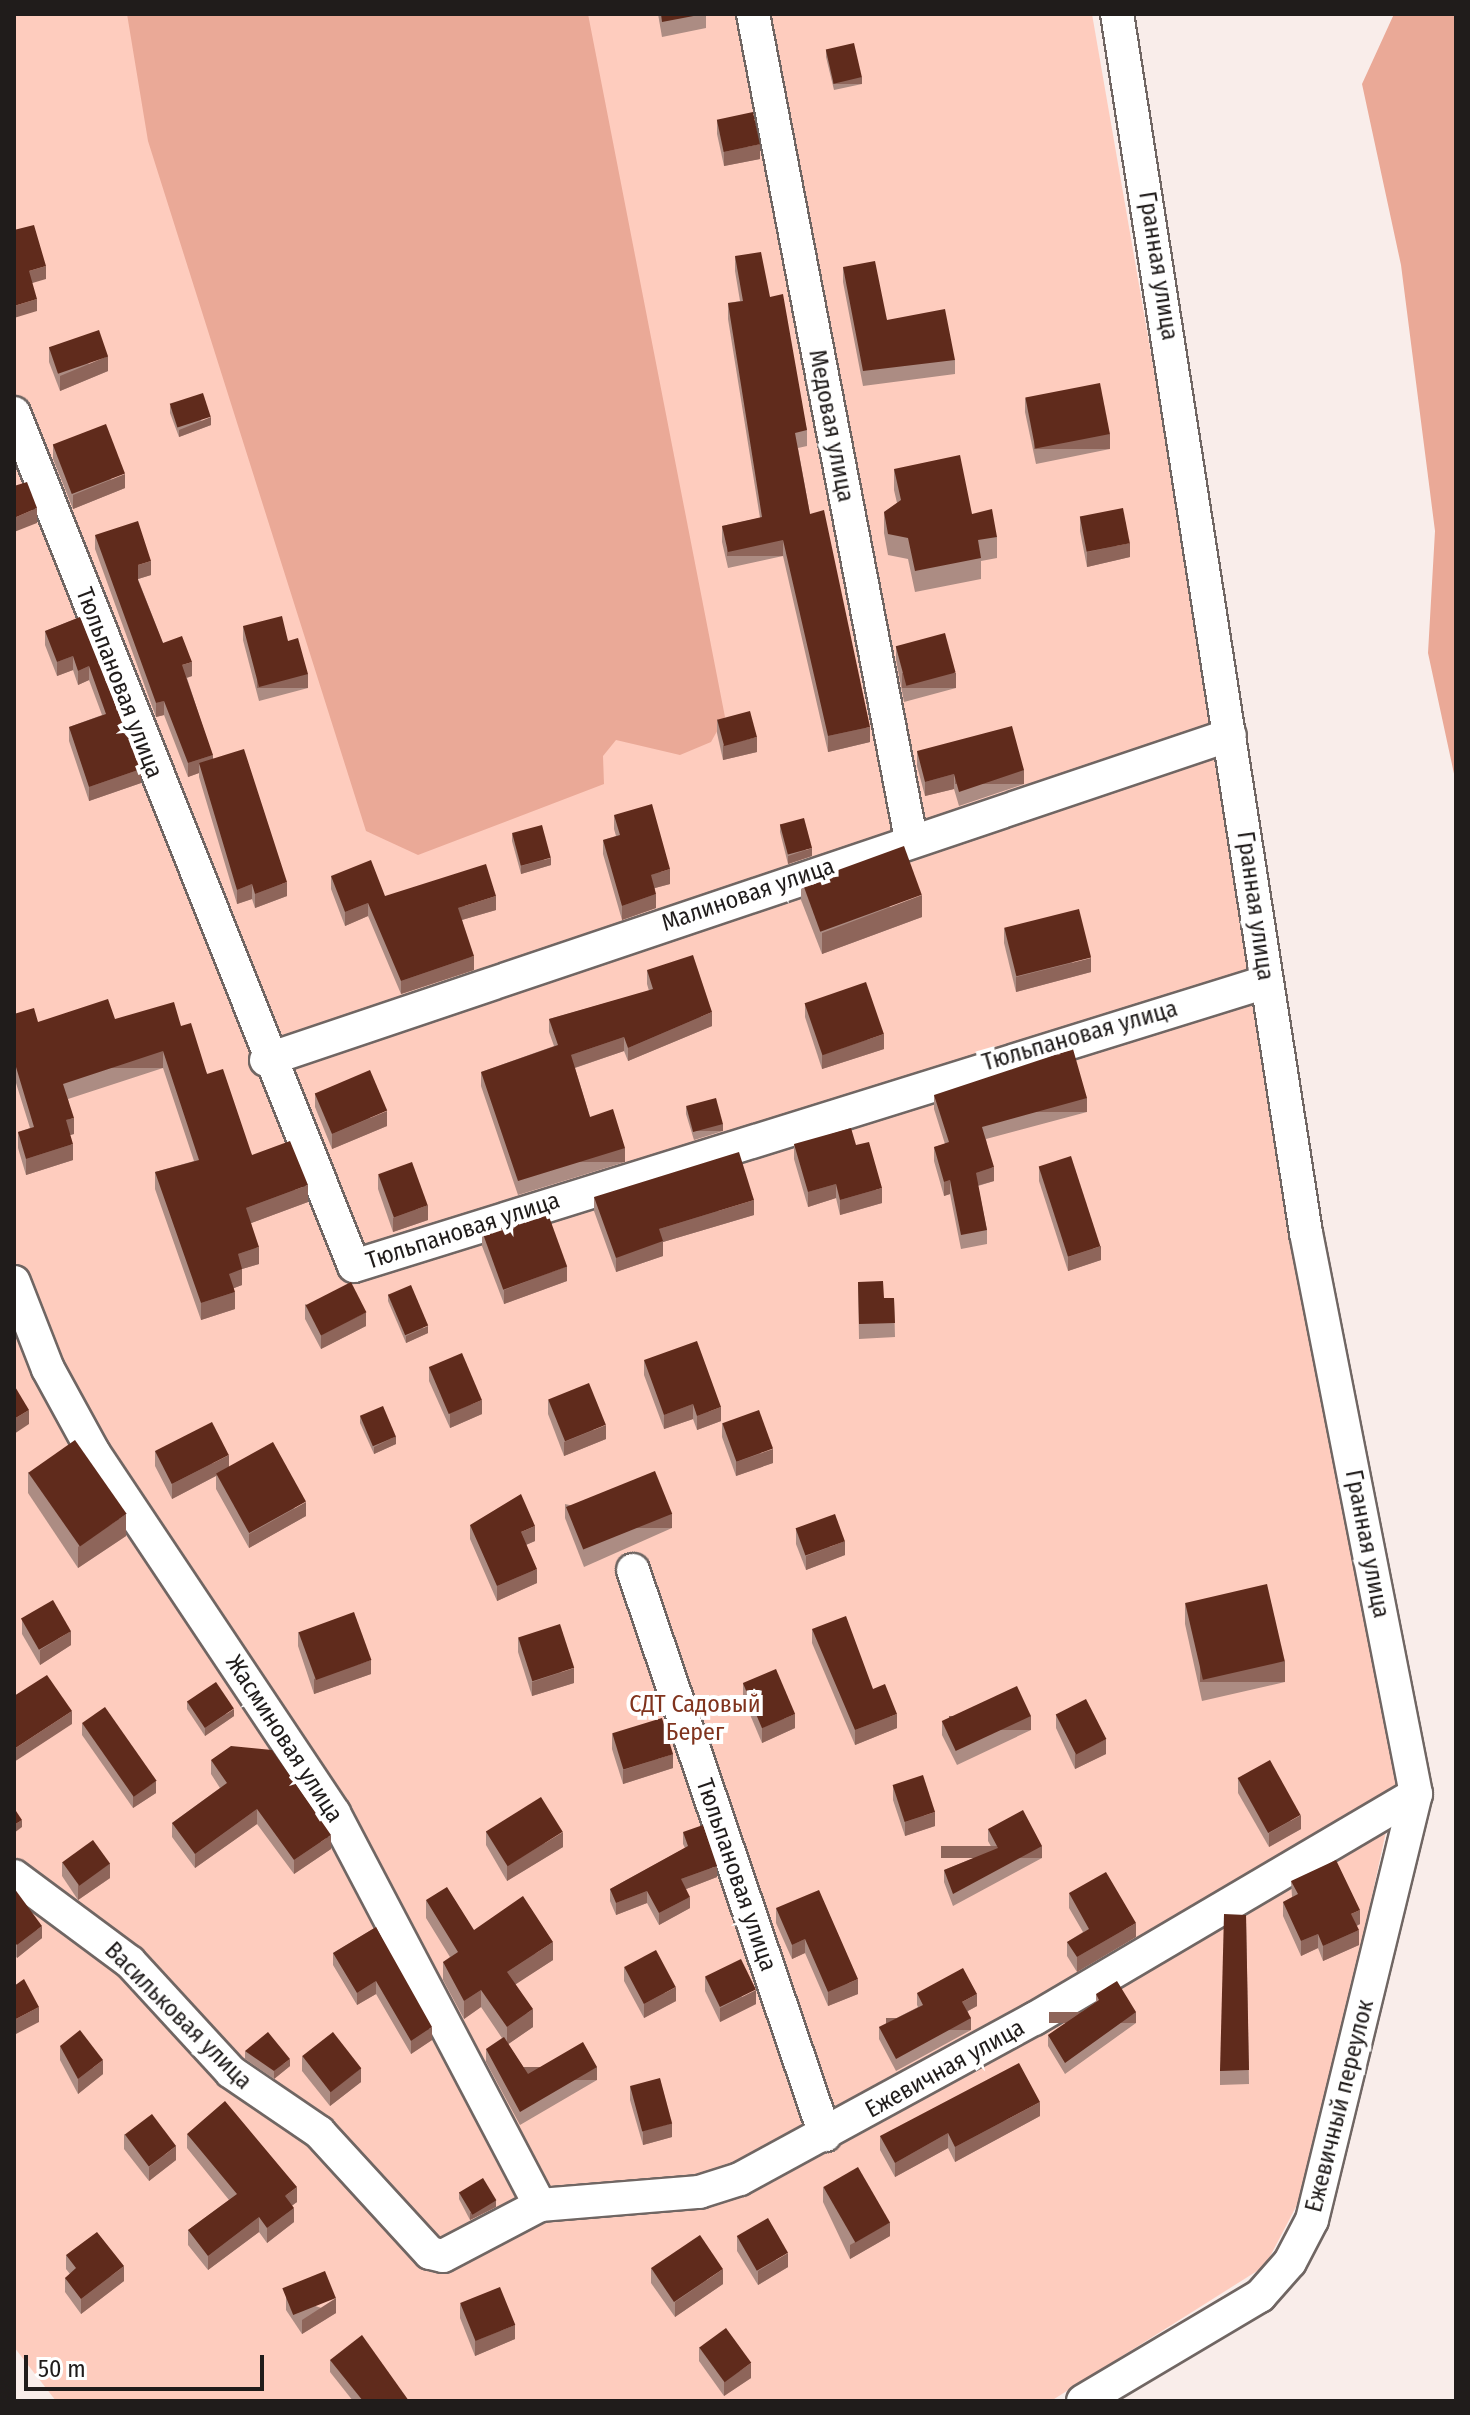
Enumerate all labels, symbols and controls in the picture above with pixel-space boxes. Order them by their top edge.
street label: Гранная улица [1132,189,1184,343]
street label: Медовая улица [802,347,860,505]
street label: Тюльпановая улица [69,584,169,782]
street label: Гранная улица [1230,830,1280,982]
street label: Малиновая улица [658,852,838,938]
street label: Тюльпановая улица [979,994,1181,1078]
street label: Тюльпановая улица [363,1186,563,1276]
street label: Гранная улица [1339,1467,1395,1621]
street label: Жасминовая улица [219,1650,349,1828]
park label: СДТ Садовый Берег [629,1691,761,1747]
street label: Тюльпановая улица [690,1775,782,1975]
street label: Васильковая улица [98,1936,258,2096]
street label: Ежевичный переулок [1300,1997,1380,2215]
street label: Ежевичная улица [860,2013,1030,2125]
scale bar [28,2339,268,2389]
text: 50 m [38,2355,86,2383]

